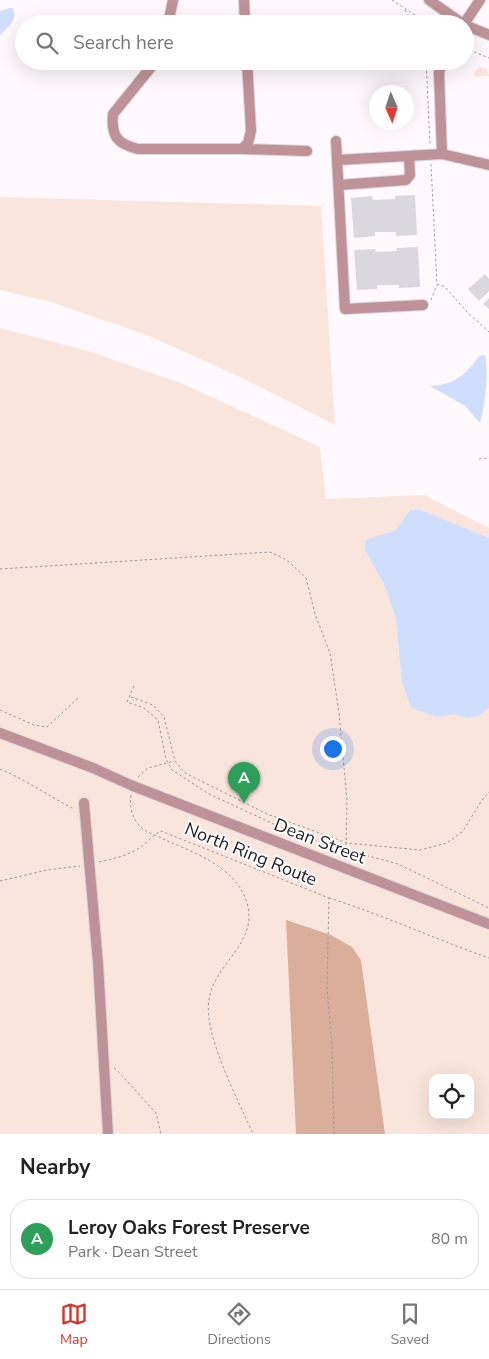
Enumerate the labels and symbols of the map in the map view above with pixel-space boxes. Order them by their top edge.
north arrow [369,85,414,130]
your location [320,736,346,762]
pin: A [228,762,260,803]
street label: Dean Street [271,813,370,870]
street label: North Ring Route [181,817,321,891]

